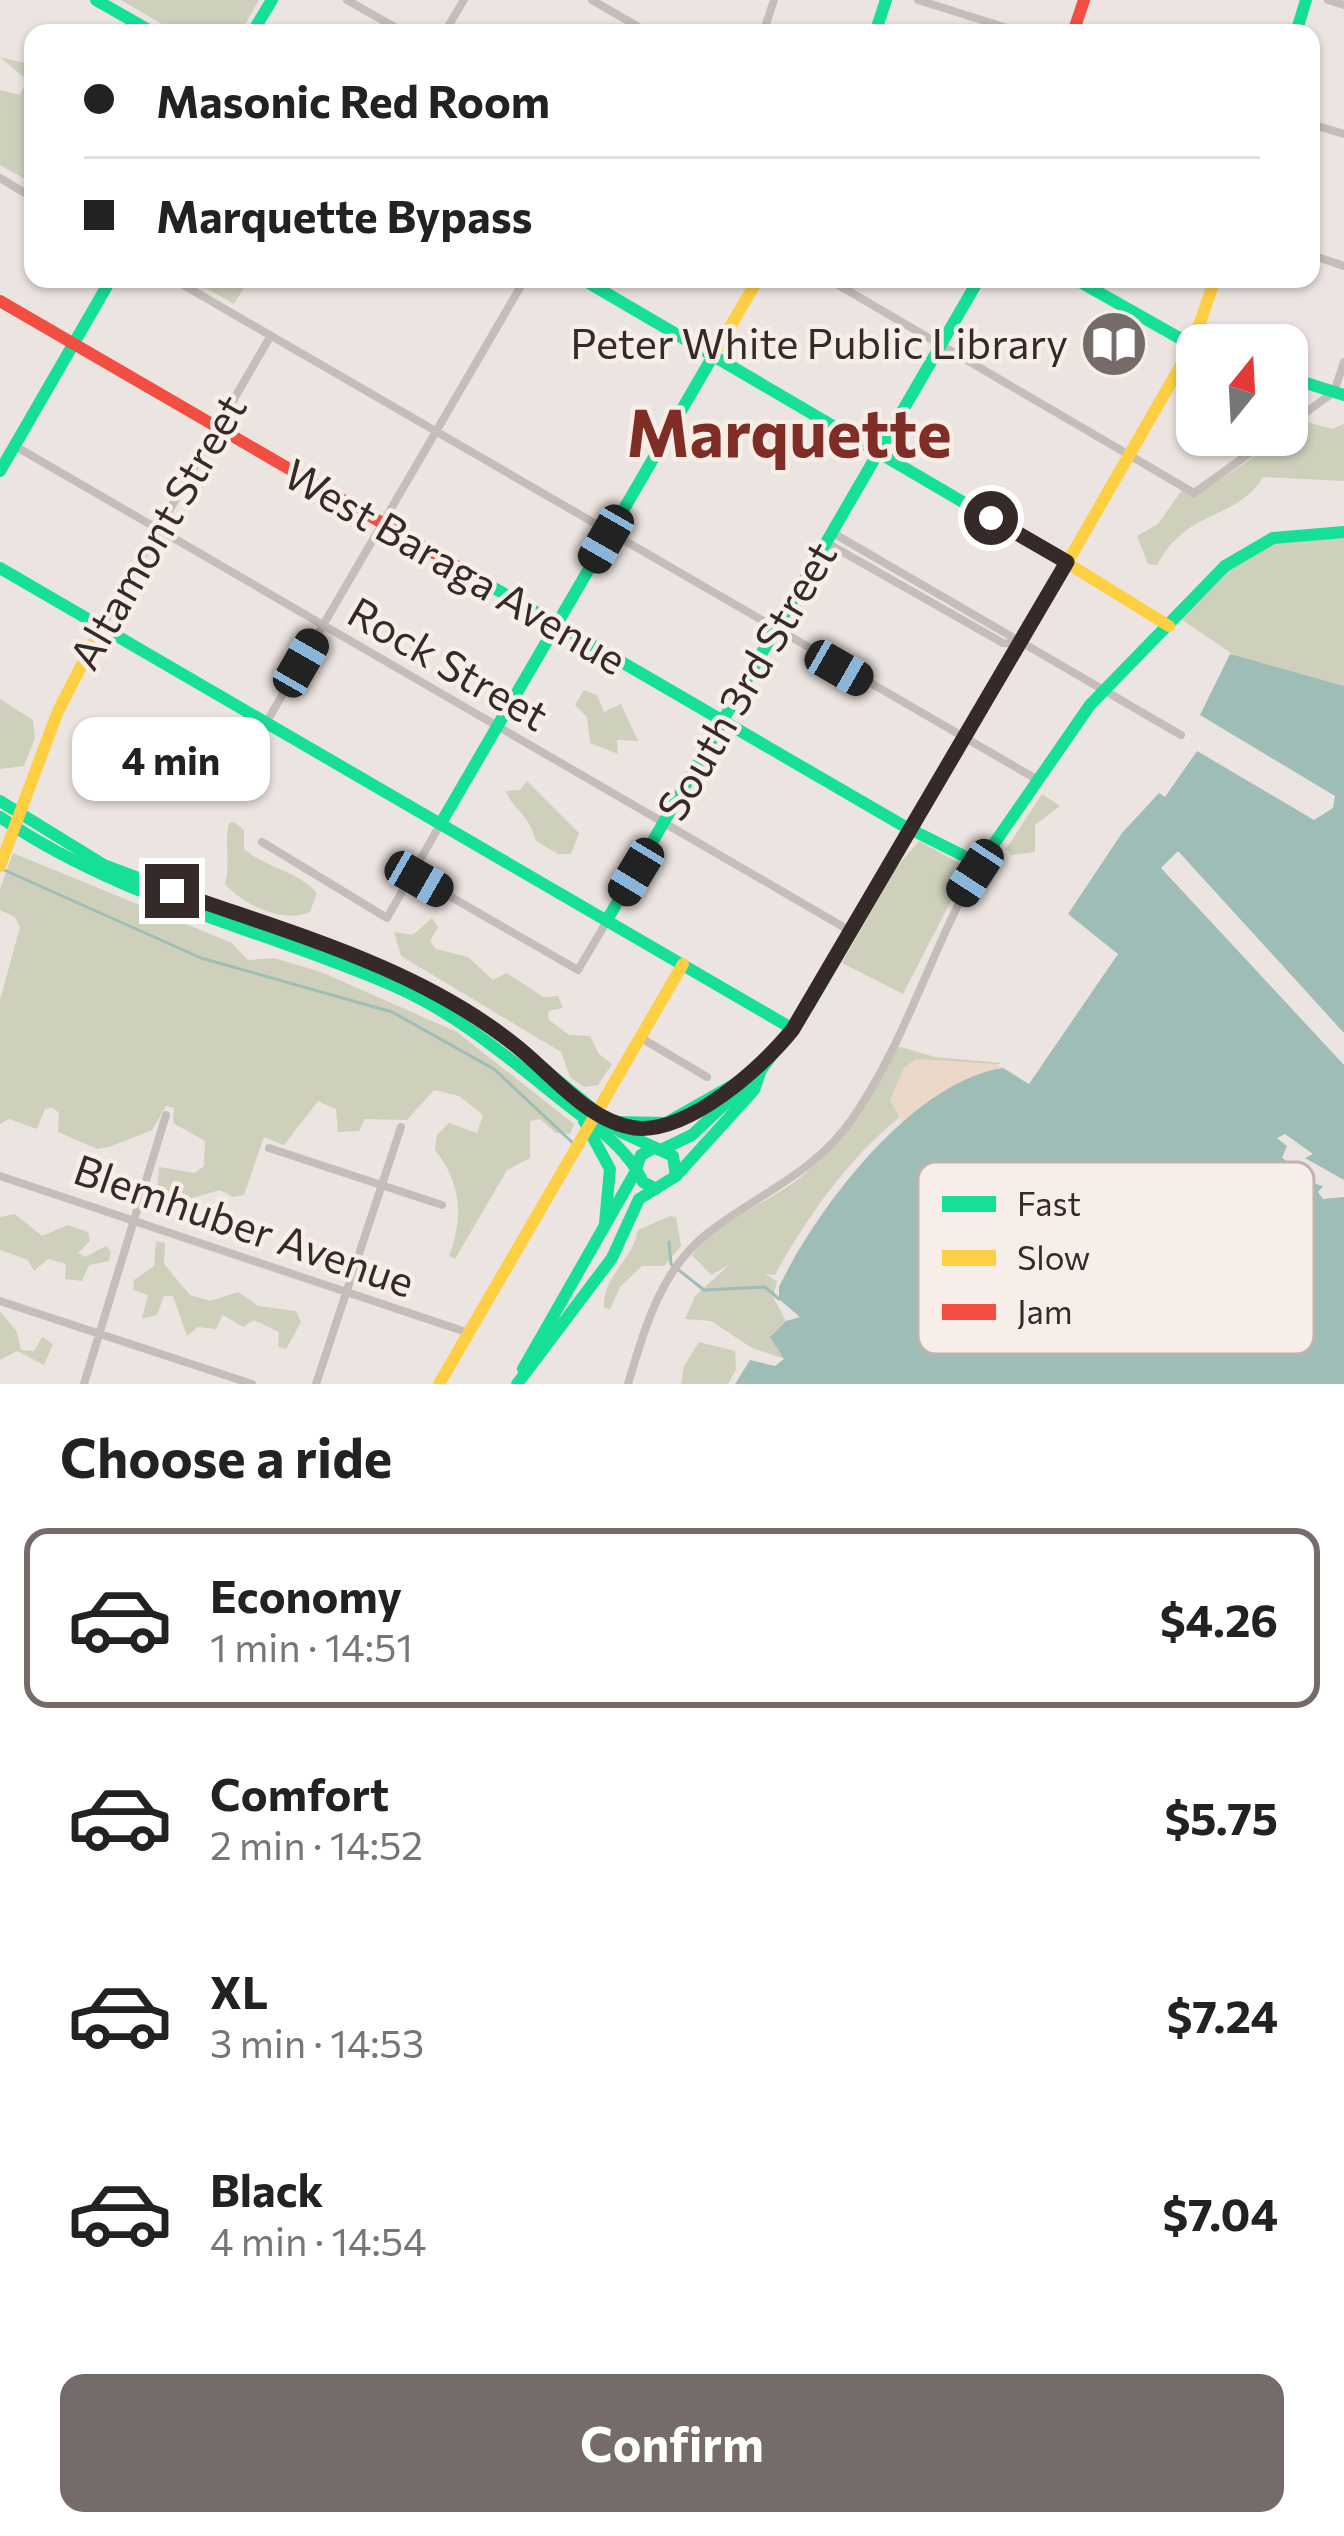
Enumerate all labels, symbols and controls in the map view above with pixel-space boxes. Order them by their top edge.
text: Masonic Red Room [156,72,550,127]
text: Marquette Bypass [156,187,532,242]
library icon: Peter White Public Library [1079,309,1149,379]
place label: Peter White Public Library [570,316,1068,368]
north arrow [1176,324,1308,456]
map controls [1176,324,1308,456]
street label: Altamont Street [57,384,256,678]
district label: Marquette [626,390,952,471]
street label: West Baraga Avenue [276,446,636,684]
route start [964,491,1018,545]
car [572,499,640,579]
street label: South 3rd Street [644,531,846,829]
street label: Rock Street [340,584,558,740]
car [267,623,335,703]
car [799,634,879,702]
callout: 4 min [73,717,271,801]
text: 4 min [122,735,220,783]
car [602,832,670,912]
car [940,833,1010,913]
car [379,845,459,913]
route end [145,864,199,918]
street label: Blemhuber Avenue [68,1142,421,1307]
legend [918,1162,1314,1354]
text: Fast [1017,1182,1081,1223]
text: Slow [1017,1236,1090,1277]
text: Jam [1017,1290,1073,1331]
text: Choose a ride [60,1423,392,1489]
icon: car [66,1564,174,1672]
text: Economy [210,1567,402,1622]
text: $4.26 [1160,1591,1278,1646]
text: 1 min · 14:51 [210,1622,413,1670]
icon: car [66,1762,174,1870]
text: Comfort [210,1765,389,1820]
text: $5.75 [1164,1789,1278,1844]
text: 2 min · 14:52 [210,1820,423,1868]
icon: car [66,1960,174,2068]
text: XL [210,1963,268,2018]
text: $7.24 [1166,1987,1278,2042]
text: 3 min · 14:53 [210,2018,424,2066]
icon: car [66,2158,174,2266]
text: Black [210,2161,323,2216]
text: $7.04 [1162,2185,1278,2240]
text: 4 min · 14:54 [210,2216,427,2264]
button: Confirm [60,2374,1284,2512]

